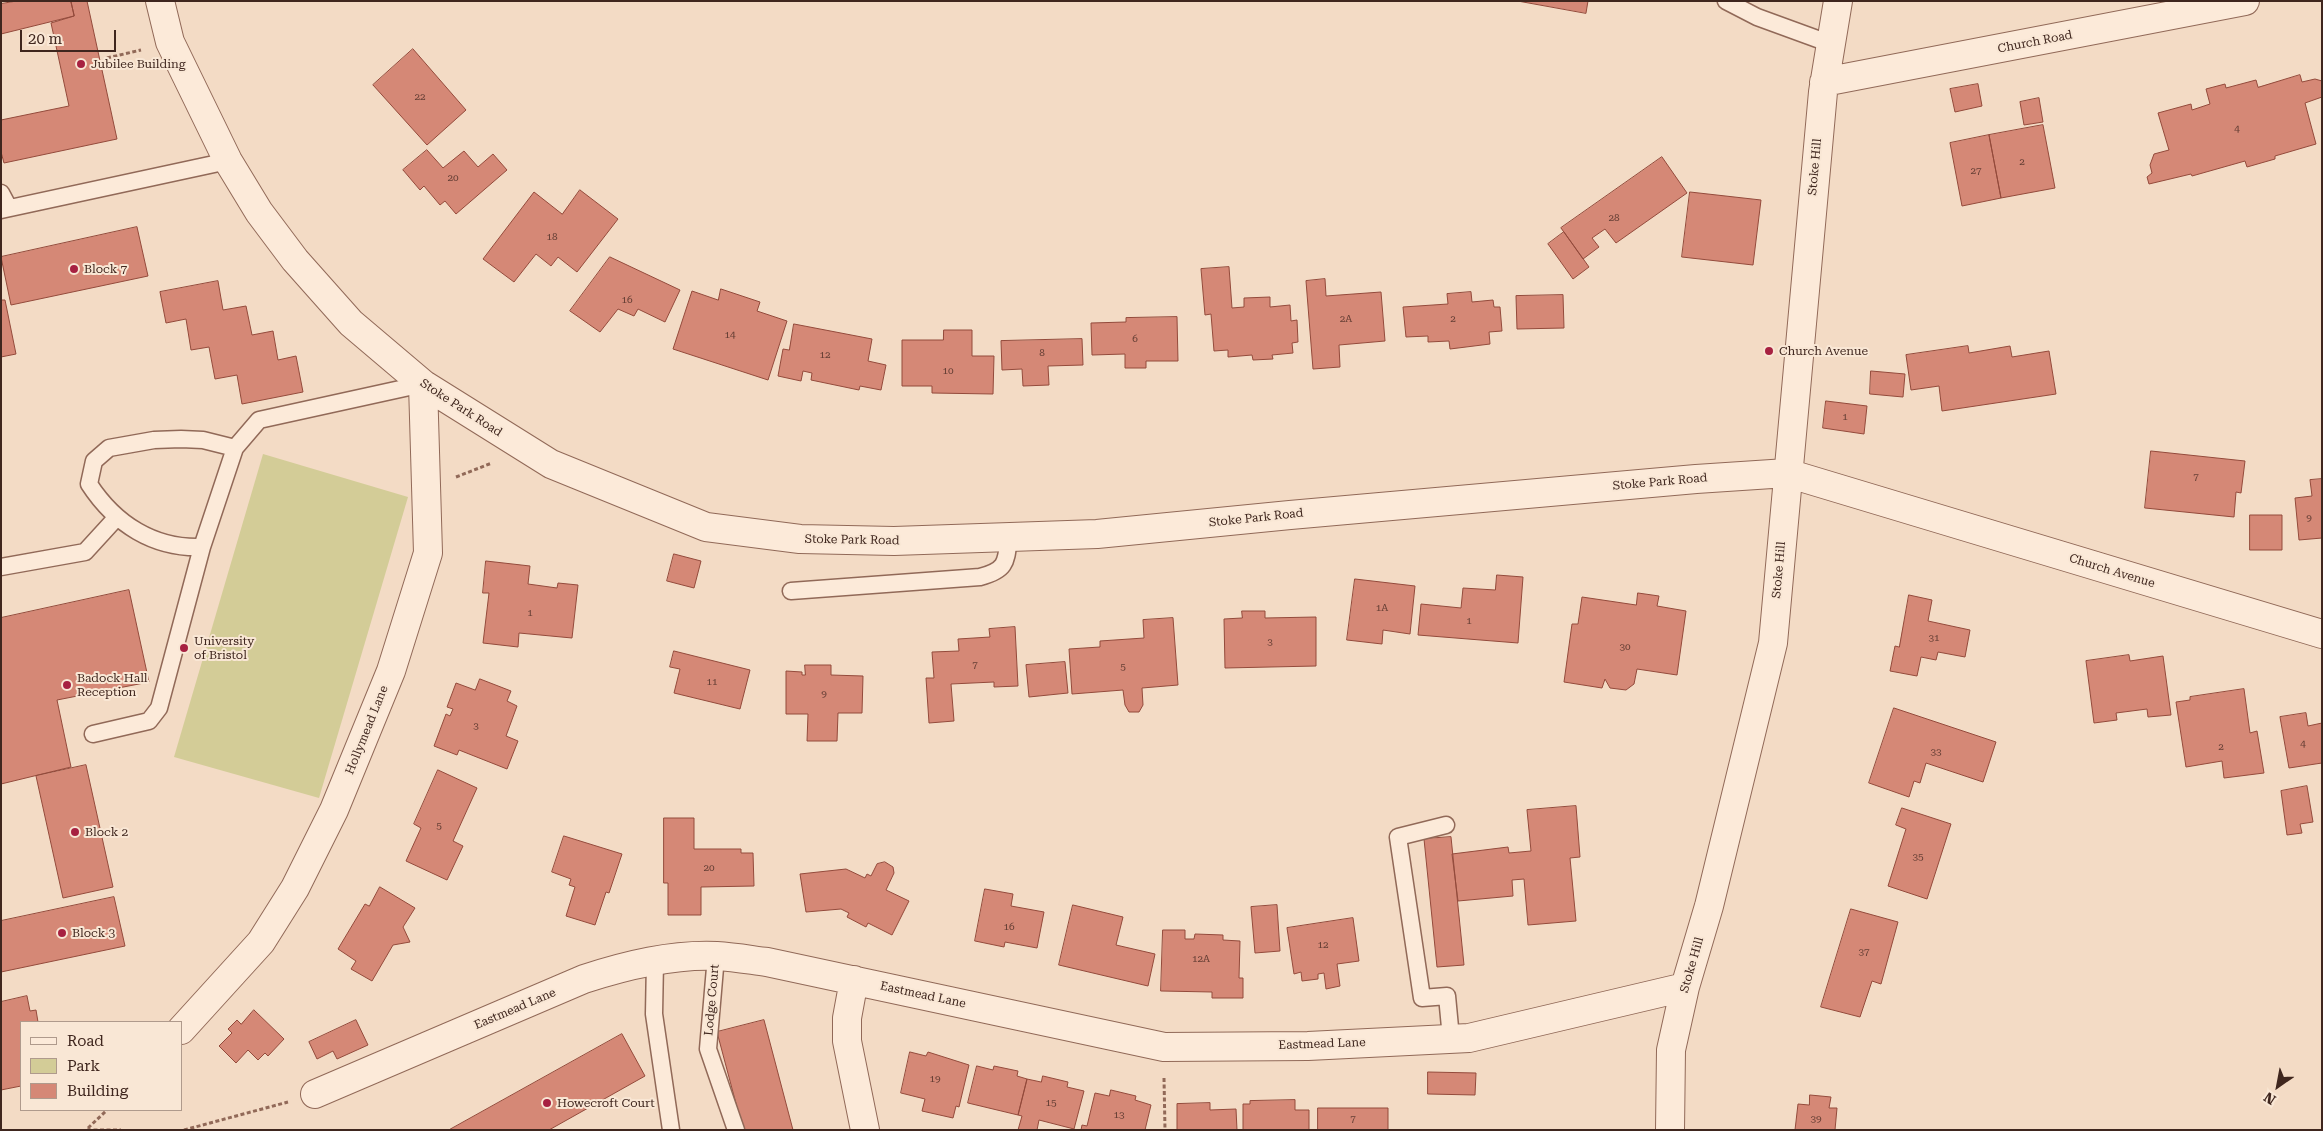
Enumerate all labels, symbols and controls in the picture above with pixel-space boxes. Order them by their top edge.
scale bar [22,20,119,52]
street label: Church Road [1997,28,2073,56]
text: 20 m [28,30,62,48]
place label: Jubilee Building [91,57,186,71]
marker: Jubilee Building [75,58,87,70]
house number: 22 [414,91,426,103]
house number: 4 [2234,123,2240,135]
street label: Stoke Hill [1805,138,1825,196]
house number: 2 [2019,156,2025,168]
house number: 27 [1970,165,1982,177]
house number: 20 [447,172,459,184]
house number: 28 [1608,212,1620,224]
house number: 18 [546,231,558,243]
place label: Block 7 [84,262,127,276]
marker: Block 7 [68,263,80,275]
house number: 16 [621,294,633,306]
house number: 2A [1340,313,1352,325]
house number: 2 [1450,313,1456,325]
house number: 14 [724,329,736,341]
house number: 6 [1132,333,1138,345]
place label: Church Avenue [1779,344,1868,358]
marker: Church Avenue [1763,345,1775,357]
house number: 8 [1039,347,1045,359]
house number: 12 [819,349,831,361]
house number: 10 [942,365,954,377]
street label: Stoke Park Road [417,376,505,440]
house number: 1 [1842,411,1848,423]
street label: Stoke Park Road [1612,471,1708,493]
house number: 7 [2193,471,2199,483]
street label: Stoke Park Road [1208,506,1304,530]
house number: 9 [2306,512,2312,524]
street label: Stoke Park Road [804,532,900,548]
street label: Stoke Hill [1769,541,1789,599]
street label: Church Avenue [2067,551,2157,591]
house number: 1A [1376,602,1388,614]
house number: 1 [527,607,533,619]
house number: 1 [1466,615,1472,627]
house number: 31 [1928,632,1940,644]
place label: University of Bristol [194,634,254,662]
house number: 3 [1267,636,1273,648]
house number: 30 [1619,641,1631,653]
marker: University of Bristol [178,642,190,654]
house number: 7 [972,659,978,671]
house number: 5 [1120,661,1126,673]
place label: Badock Hall Reception [77,671,148,699]
house number: 11 [706,676,718,688]
marker: Badock Hall Reception [61,679,73,691]
street label: Hollymead Lane [343,683,391,777]
house number: 9 [821,688,827,700]
house number: 3 [473,720,479,732]
house number: 4 [2300,738,2306,750]
house number: 2 [2218,741,2224,753]
house number: 33 [1930,746,1942,758]
house number: 5 [436,820,442,832]
place label: Block 2 [85,825,128,839]
marker: Block 2 [69,826,81,838]
house number: 35 [1912,851,1924,863]
house number: 20 [703,862,715,874]
house number: 16 [1003,921,1015,933]
place label: Block 3 [72,926,115,940]
marker: Block 3 [56,927,68,939]
street label: Stoke Hill [1677,935,1707,995]
house number: 12 [1317,939,1329,951]
house number: 37 [1858,946,1870,958]
house number: 12A [1192,953,1210,965]
street label: Lodge Court [702,964,722,1036]
street label: Eastmead Lane [879,979,967,1011]
street label: Eastmead Lane [472,985,558,1033]
legend [20,1021,182,1111]
text: Road [67,1032,104,1050]
street label: Eastmead Lane [1278,1035,1366,1053]
text: Park [67,1057,100,1075]
north arrow [2253,1061,2303,1111]
house number: 19 [929,1073,941,1085]
text: Building [67,1082,128,1100]
text: N [2261,1089,2279,1108]
place label: Howecroft Court [557,1096,655,1110]
marker: Howecroft Court [541,1097,553,1109]
house number: 15 [1045,1097,1057,1109]
house number: 13 [1113,1109,1125,1121]
house number: 7 [1350,1113,1356,1125]
house number: 39 [1810,1113,1822,1125]

